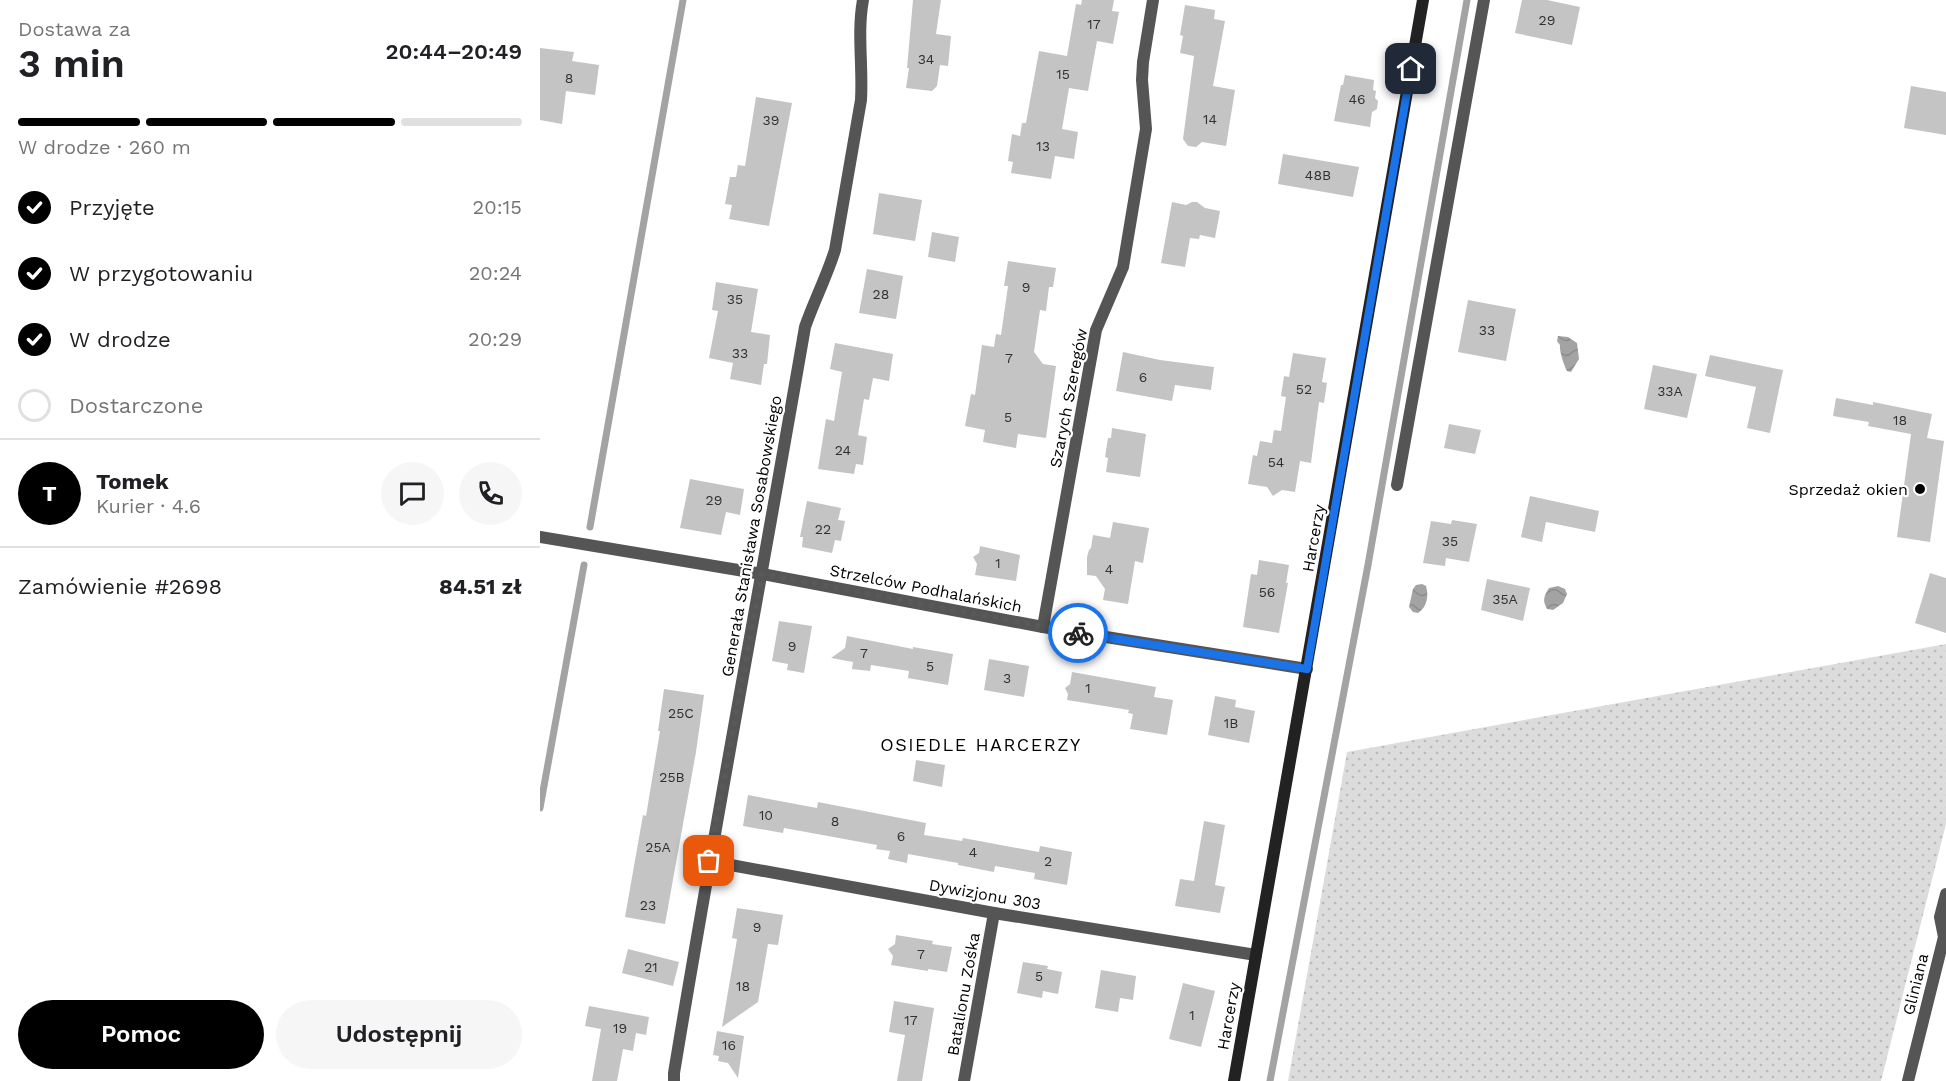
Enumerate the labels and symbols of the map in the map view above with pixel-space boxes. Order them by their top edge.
house number: 29 [1539,12,1555,28]
house number: 17 [1087,16,1101,32]
pin [1385,43,1436,94]
house number: 34 [918,51,934,67]
house number: 15 [1056,66,1070,82]
house number: 8 [565,70,573,86]
house number: 46 [1348,91,1366,107]
house number: 14 [1203,111,1217,127]
house number: 39 [763,112,779,128]
house number: 13 [1036,138,1050,154]
house number: 48B [1305,167,1331,183]
house number: 9 [1022,279,1030,295]
house number: 28 [873,286,889,302]
house number: 35 [727,291,743,307]
house number: 33 [1479,322,1495,338]
street label: Szarych Szeregów [1046,327,1091,469]
house number: 33 [732,345,748,361]
house number: 7 [1005,350,1013,366]
house number: 6 [1139,369,1147,385]
house number: 52 [1296,381,1312,397]
house number: 33A [1657,383,1683,399]
street label: Generała Stanisława Sosabowskiego [717,394,786,678]
house number: 5 [1004,409,1012,425]
house number: 18 [1893,412,1907,428]
house number: 24 [835,442,851,458]
house number: 54 [1268,454,1284,470]
place label: Sprzedaż okien [1788,480,1908,499]
marker: Sprzedaż okien [1913,482,1927,496]
house number: 29 [706,492,722,508]
street label: Harcerzy [1298,502,1329,573]
house number: 22 [815,521,831,537]
house number: 35 [1442,533,1458,549]
house number: 1 [995,555,1001,571]
street label: Strzelców Podhalańskich [828,561,1024,616]
house number: 4 [1105,561,1113,577]
house number: 56 [1259,584,1275,600]
house number: 35A [1492,591,1518,607]
courier [1048,603,1108,663]
house number: 9 [788,638,796,654]
house number: 7 [860,645,868,661]
house number: 5 [926,658,934,674]
house number: 3 [1003,670,1011,686]
house number: 1 [1085,680,1091,696]
house number: 25C [668,705,694,721]
house number: 1B [1224,715,1238,731]
district label: OSIEDLE HARCERZY [880,734,1082,755]
house number: 25B [659,769,685,785]
house number: 10 [759,807,773,823]
house number: 8 [831,813,839,829]
house number: 6 [897,828,905,844]
pin [683,835,734,886]
house number: 25A [645,839,671,855]
house number: 4 [969,844,977,860]
house number: 2 [1044,853,1052,869]
street label: Dywizjonu 303 [927,875,1042,914]
house number: 23 [640,897,656,913]
house number: 9 [753,919,761,935]
street label: Batalionu Zośka [943,931,984,1057]
house number: 7 [917,946,925,962]
street label: Gliniana [1899,951,1932,1017]
house number: 21 [644,959,658,975]
house number: 5 [1035,968,1043,984]
house number: 18 [736,978,750,994]
street label: Harcerzy [1213,980,1244,1051]
house number: 1 [1189,1007,1195,1023]
house number: 17 [904,1012,918,1028]
house number: 19 [613,1020,627,1036]
house number: 16 [722,1037,736,1053]

